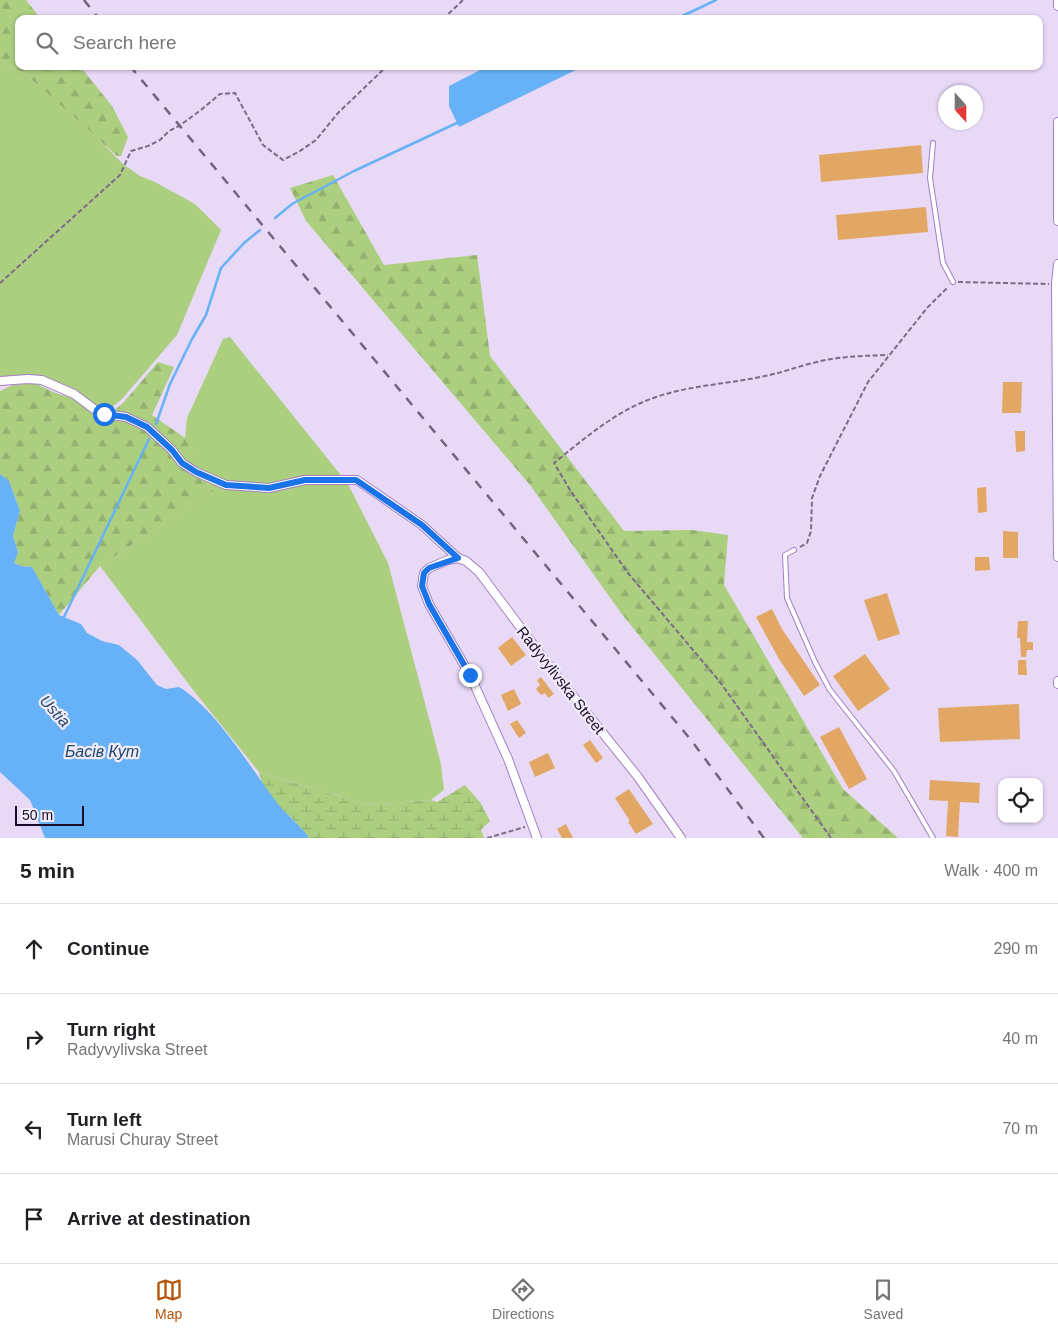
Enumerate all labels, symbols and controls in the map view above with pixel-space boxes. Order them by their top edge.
search box [15,15,1043,70]
icon: search [33,29,61,57]
text: Search here [73,32,177,53]
north arrow [938,85,983,130]
route start [93,403,116,426]
street label: Radyvylivska Street [514,623,609,738]
route end [459,664,482,687]
water label: Ustia [36,692,74,730]
water label: Басів Кут [65,743,139,760]
map controls [998,778,1043,823]
button: locate [998,778,1043,823]
scale bar [15,803,84,826]
text: 50 m [22,807,53,823]
text: 5 min [20,859,75,882]
text: Walk · 400 m [944,862,1038,879]
icon: ahead [20,935,48,963]
text: Continue [67,938,149,959]
text: 290 m [994,940,1038,957]
text: Turn right [67,1019,155,1040]
icon: right [20,1025,48,1053]
text: 40 m [1002,1030,1038,1047]
text: Radyvylivska Street [67,1041,208,1058]
text: Turn left [67,1109,142,1130]
icon: left [20,1115,48,1143]
text: 70 m [1002,1120,1038,1137]
text: Marusi Churay Street [67,1131,218,1148]
icon: arrive [20,1205,48,1233]
text: Arrive at destination [67,1208,251,1229]
tab: Map [155,1276,183,1322]
tab: Directions [492,1276,554,1322]
tab: Saved [864,1276,903,1322]

